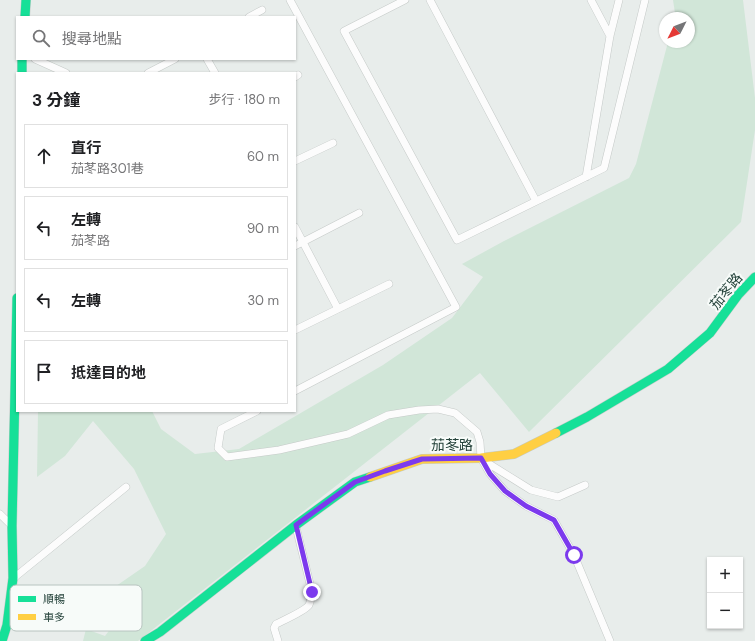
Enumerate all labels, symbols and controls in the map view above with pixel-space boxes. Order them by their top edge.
north arrow [659,12,695,48]
search box [16,16,296,60]
icon: search [30,27,52,49]
text: 搜尋地點 [62,29,122,49]
text: 3 分鐘 [32,89,80,111]
text: 步行 · 180 m [209,91,280,108]
text: 直行 [71,138,101,158]
icon: ahead [33,145,55,167]
text: 60 m [247,148,279,165]
text: 茄苳路301巷 [71,160,144,177]
text: 左轉 [71,210,101,230]
icon: left [33,217,55,239]
text: 90 m [247,220,279,237]
text: 茄苳路 [71,232,110,249]
street label: 茄苳路 [706,269,746,313]
icon: left [33,289,55,311]
text: 左轉 [71,291,101,311]
text: 30 m [247,292,279,309]
icon: arrive [33,361,55,383]
text: 抵達目的地 [71,363,146,383]
street label: 茄苳路 [431,436,473,454]
route start [565,546,583,564]
map controls [707,557,743,629]
button: + [707,557,743,593]
route end [303,583,321,601]
legend [10,585,142,631]
text: 順暢 [43,592,65,606]
button: − [707,593,743,629]
text: 車多 [43,610,65,624]

